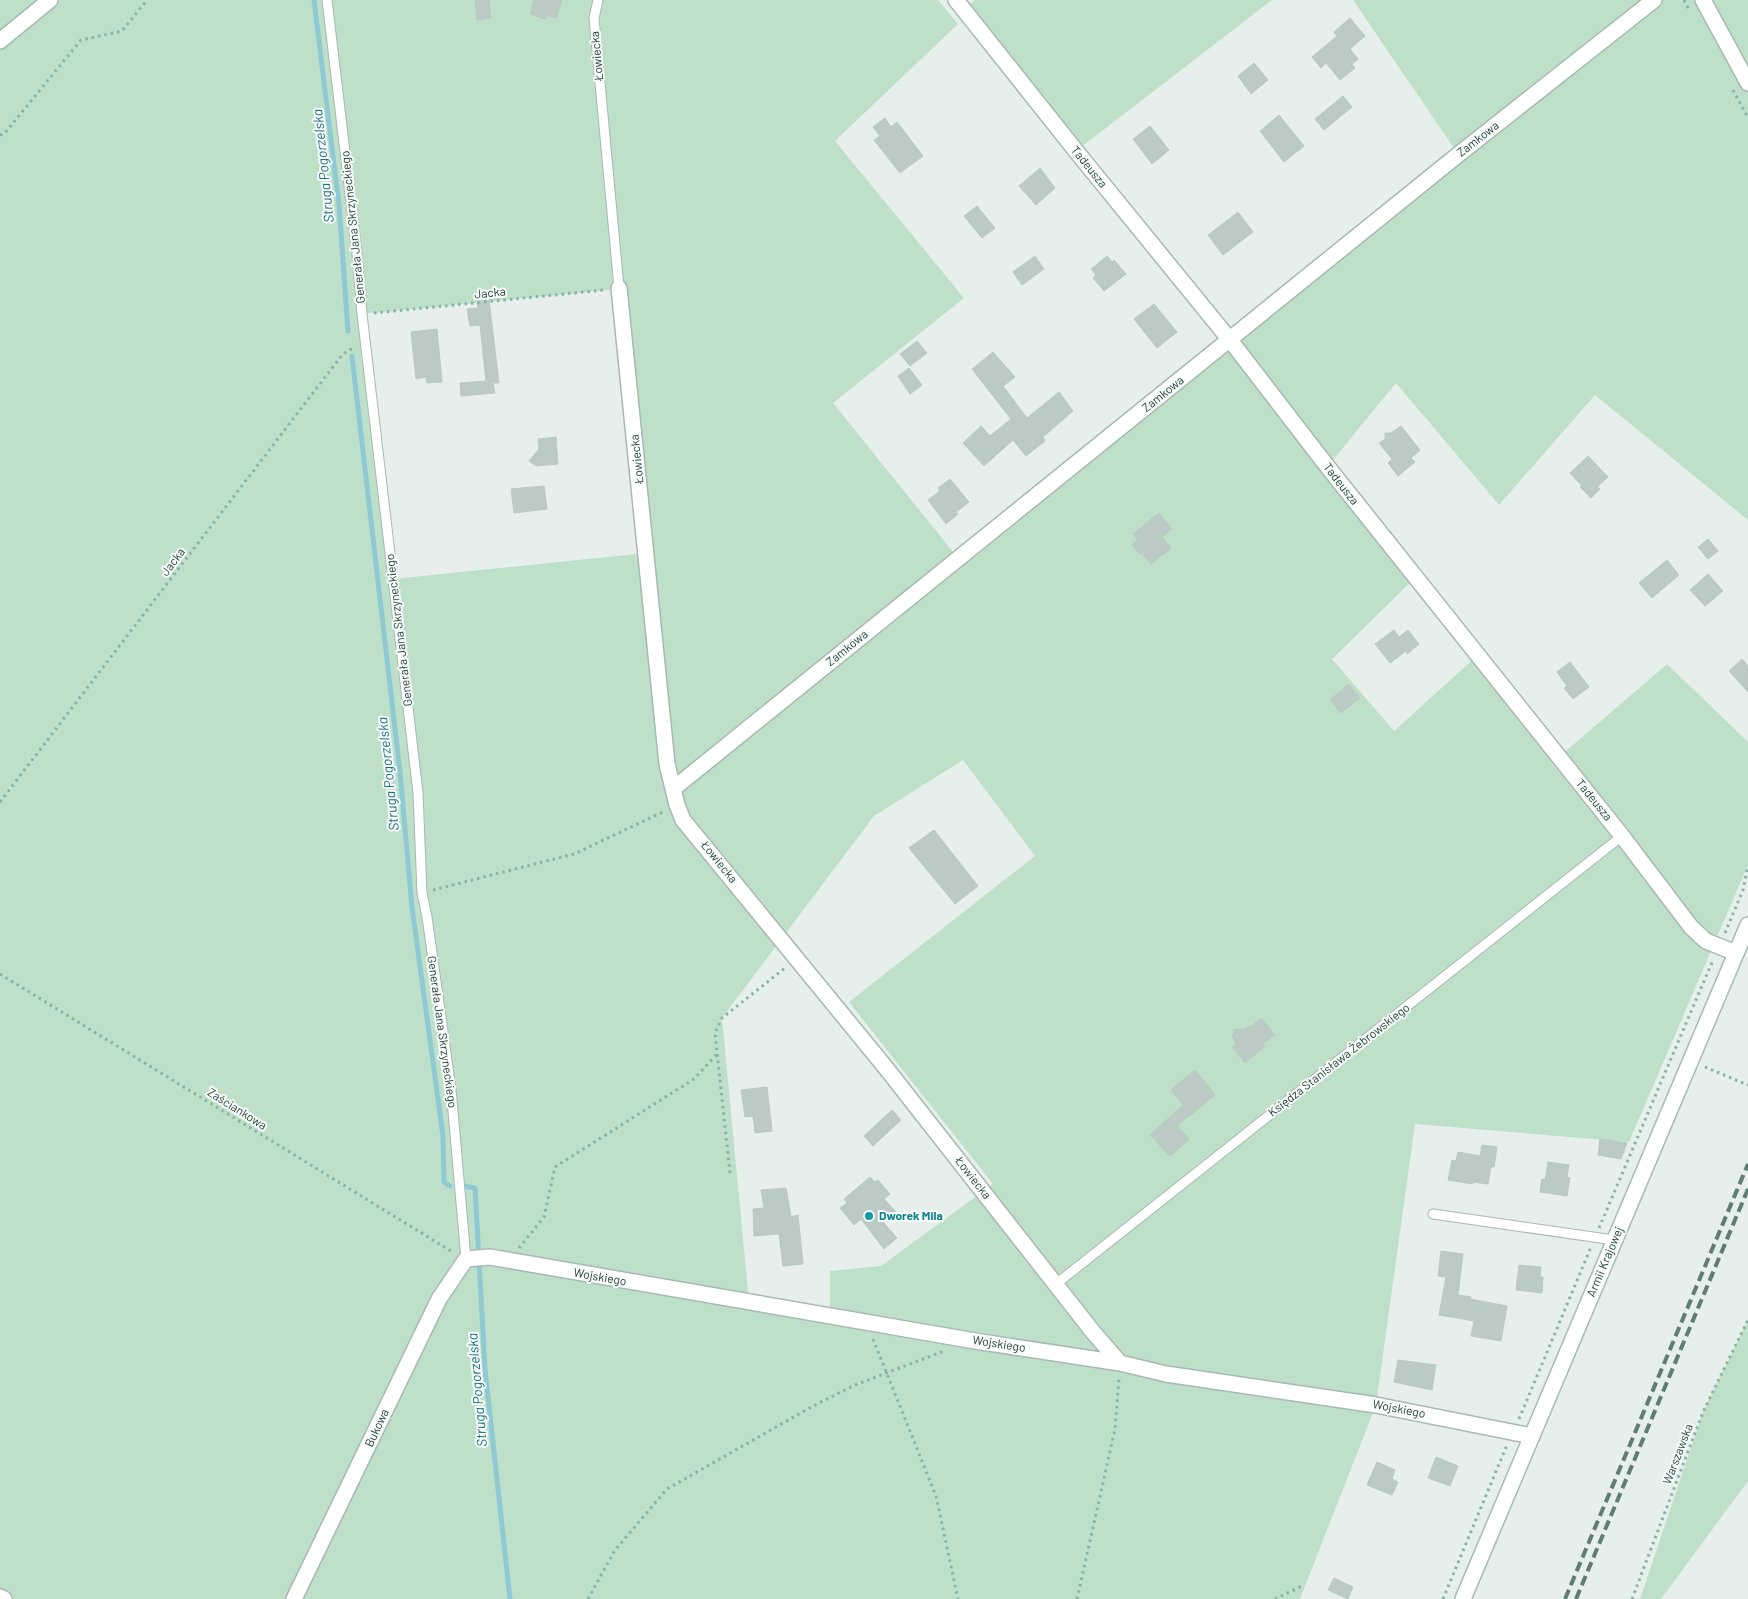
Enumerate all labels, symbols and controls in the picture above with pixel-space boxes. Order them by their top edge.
street label: Łowiecka [587,31,605,83]
water label: Struga Pogorzelska [308,108,337,224]
street label: Zamkowa [1454,117,1501,159]
street label: Tadeusza [1069,143,1111,190]
street label: Generała Jana Skrzyneckiego [337,150,367,304]
street label: Jacka [474,283,506,301]
street label: Zamkowa [1139,372,1186,414]
street label: Łowiecka [626,434,646,486]
street label: Tadeusza [1321,460,1363,507]
street label: Jacka [157,545,187,578]
street label: Generała Jana Skrzyneckiego [382,553,414,707]
street label: Zamkowa [823,626,870,668]
water label: Struga Pogorzelska [373,716,402,832]
street label: Tadeusza [1574,776,1616,823]
street label: Łowiecka [698,837,741,885]
street label: Generała Jana Skrzyneckiego [425,955,461,1109]
street label: Księdza Stanisława Żebrowskiego [1265,1000,1412,1119]
street label: Zaściankowa [205,1084,270,1132]
street label: Łowiecka [952,1153,995,1201]
place label: Dworek Mila [879,1208,943,1222]
marker: Dworek Mila [863,1210,875,1222]
street label: Armii Krajowej [1583,1224,1625,1299]
street label: Wojskiego [573,1264,628,1288]
water label: Struga Pogorzelska [463,1332,490,1448]
street label: Wojskiego [972,1332,1027,1354]
street label: Wojskiego [1372,1396,1427,1420]
street label: Bukowa [361,1406,391,1449]
street label: Warszawska [1659,1421,1695,1486]

